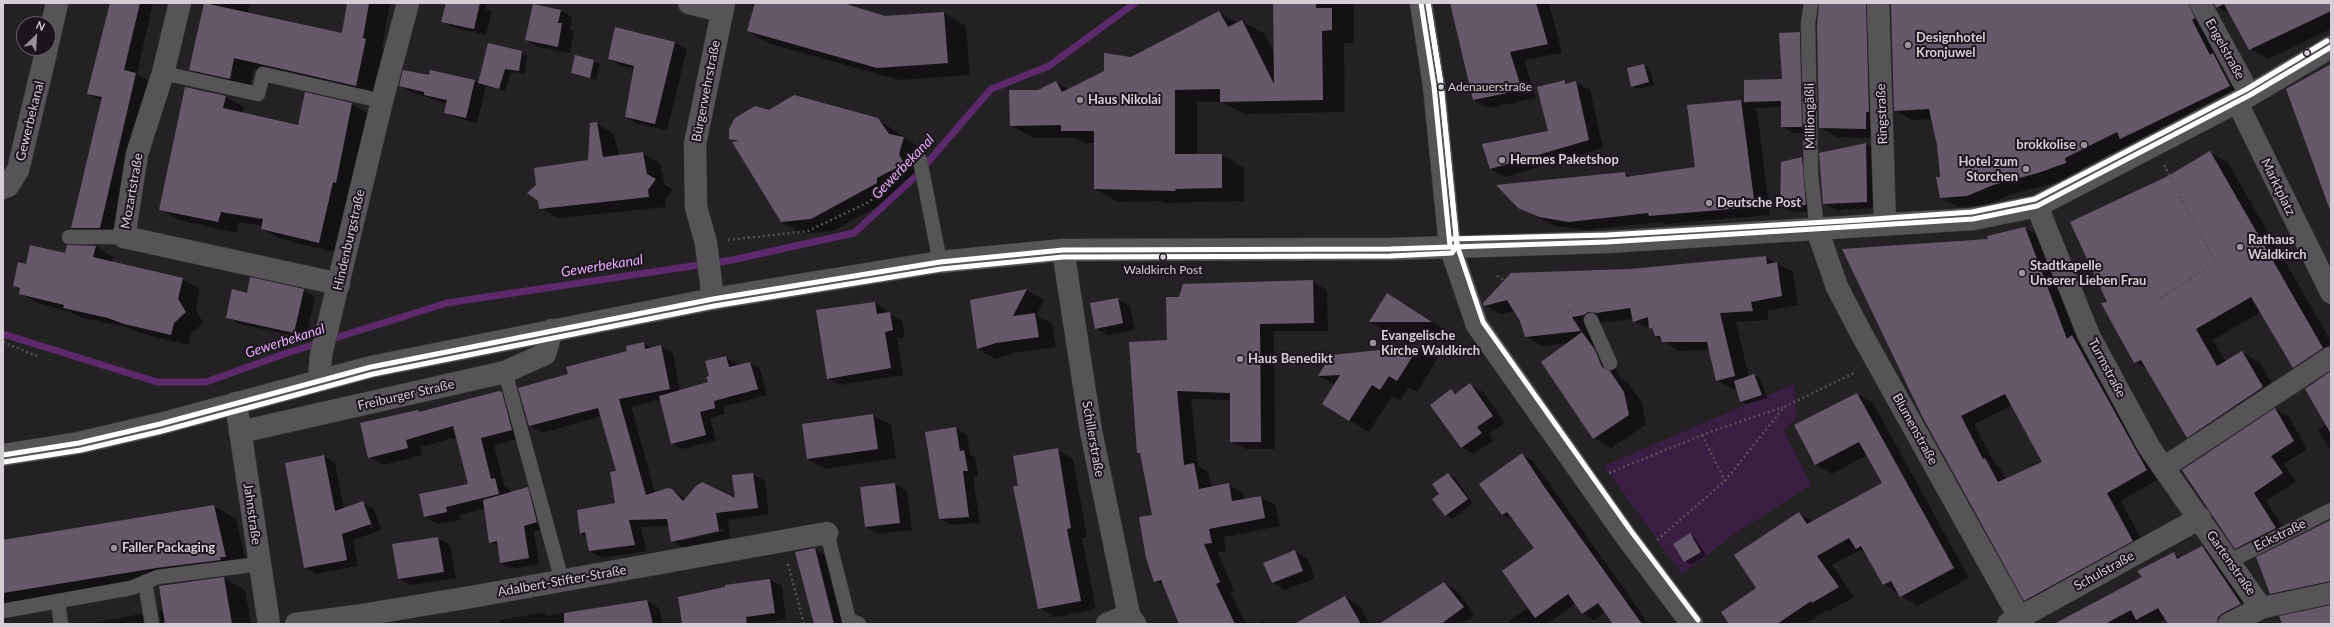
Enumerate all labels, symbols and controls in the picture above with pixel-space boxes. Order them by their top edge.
north arrow [16,16,56,56]
street label: Engelstraße [2202,16,2248,82]
text: N [34,18,47,33]
place label: Designhotel Kronjuwel [1916,30,1986,61]
street label: Bürgerwehrstraße [689,39,723,143]
marker: Designhotel Kronjuwel [1903,40,1913,50]
unlabelled marker [2302,48,2312,58]
street label: Gewerbekanal [13,79,47,163]
place label: Adenauerstraße [1448,80,1532,94]
marker: Adenauerstraße [1436,82,1446,92]
street label: Milliongäßli [1802,83,1818,149]
street label: Ringstraße [1873,83,1891,145]
place label: Haus Nikolai [1088,92,1161,108]
marker: Haus Nikolai [1075,95,1085,105]
water label: Gewerbekanal [868,131,938,203]
place label: brokkolise [2016,137,2076,153]
marker: brokkolise [2079,140,2089,150]
street label: Mozartstraße [118,152,146,230]
place label: Hermes Paketshop [1510,152,1619,168]
place label: Hotel zum Storchen [1959,154,2018,185]
marker: Hermes Paketshop [1497,155,1507,165]
street label: Marktplatz [2257,156,2299,218]
marker: Hotel zum Storchen [2021,164,2031,174]
street label: Hindenburgstraße [330,188,368,292]
place label: Deutsche Post [1717,195,1801,211]
marker: Deutsche Post [1704,198,1714,208]
place label: Rathaus Waldkirch [2248,232,2307,263]
marker: Rathaus Waldkirch [2235,242,2245,252]
water label: Gewerbekanal [560,251,644,281]
marker: Waldkirch Post [1158,252,1168,262]
place label: Stadtkapelle Unserer Lieben Frau [2030,258,2146,289]
place label: Waldkirch Post [1123,263,1203,277]
marker: Stadtkapelle Unserer Lieben Frau [2017,268,2027,278]
water label: Gewerbekanal [243,320,327,362]
place label: Evangelische Kirche Waldkirch [1381,328,1480,359]
street label: Turmstraße [2085,336,2129,400]
marker: Evangelische Kirche Waldkirch [1368,338,1378,348]
place label: Haus Benedikt [1248,351,1333,367]
marker: Haus Benedikt [1235,354,1245,364]
street label: Freiburger Straße [356,376,456,414]
street label: Blumenstraße [1889,391,1941,467]
street label: Schillerstraße [1079,400,1107,478]
street label: Jahnstraße [240,482,264,546]
street label: Eckstraße [2252,516,2308,554]
street label: Gartenstraße [2203,528,2259,598]
place label: Faller Packaging [122,540,215,556]
marker: Faller Packaging [109,543,119,553]
street label: Schulstraße [2071,548,2137,594]
street label: Adalbert-Stifter-Straße [496,562,628,600]

